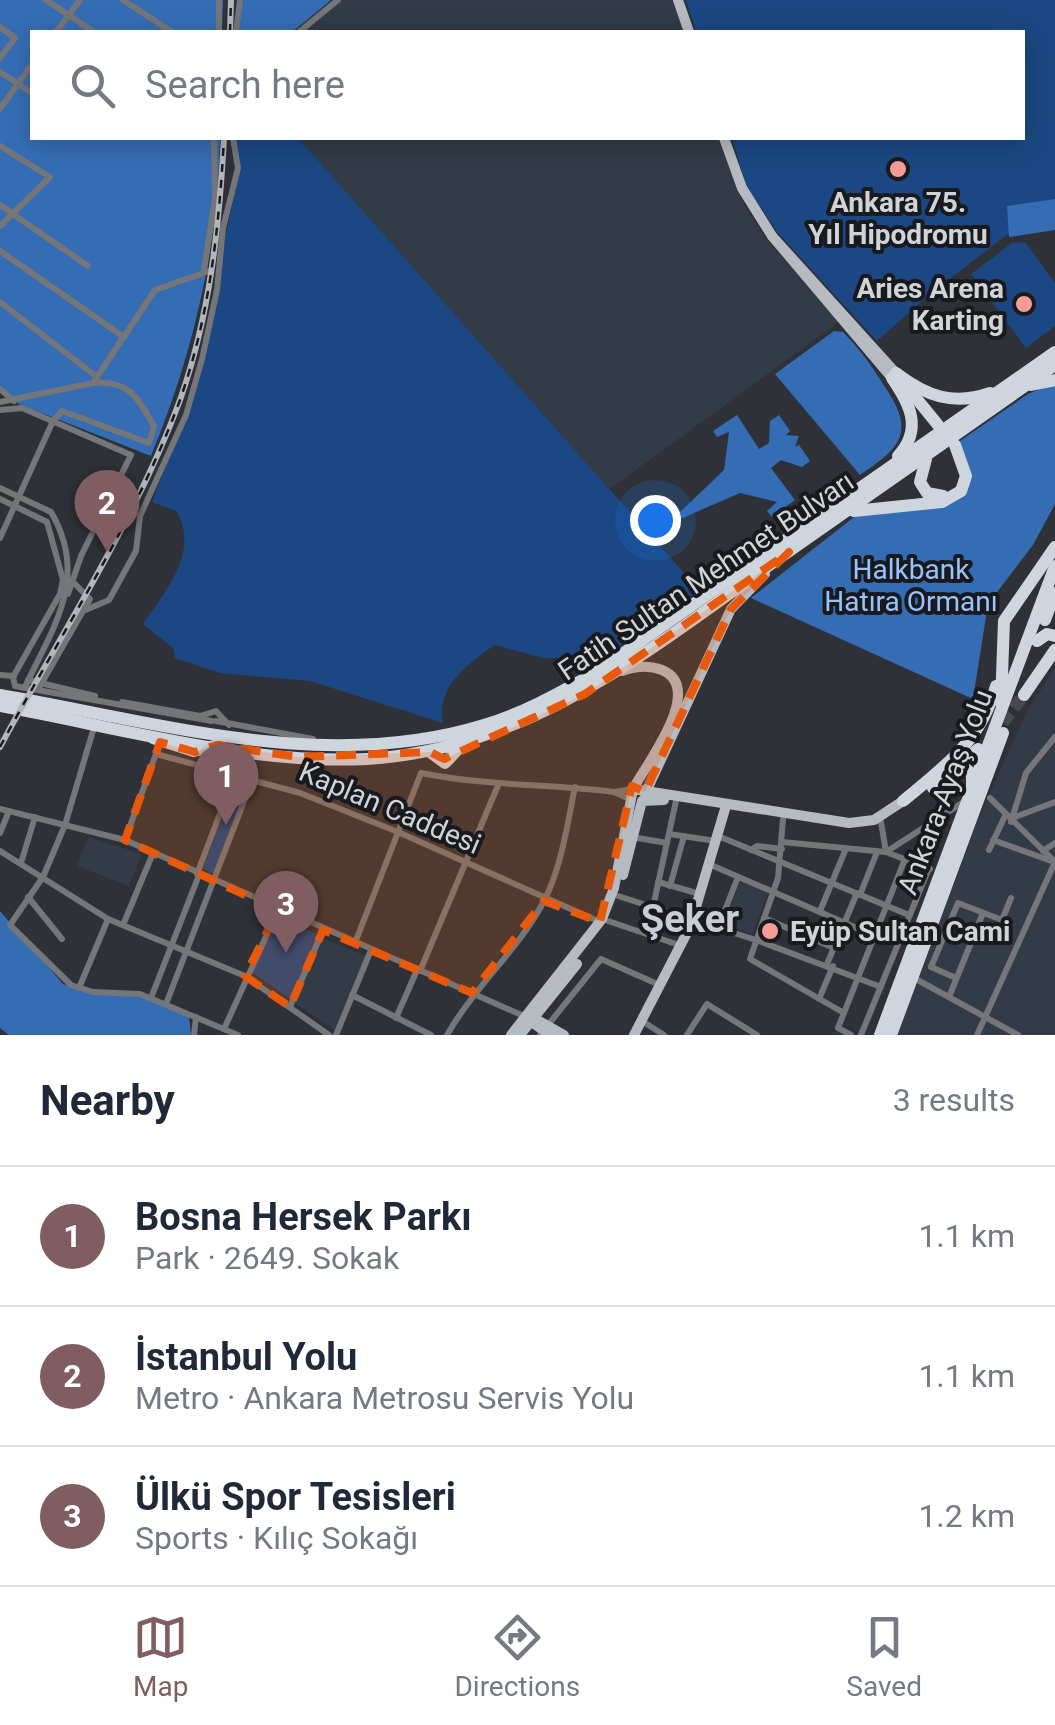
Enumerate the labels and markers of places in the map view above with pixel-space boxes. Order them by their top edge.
marker: Ankara 75. Yıl Hipodromu [887,158,909,180]
place label: Ankara 75. Yıl Hipodromu [808,186,988,251]
place label: Aries Arena Karting [856,272,1004,337]
marker: Aries Arena Karting [1013,293,1035,315]
pin: 2 [74,470,140,552]
pin: 1 [194,742,258,825]
pin: 3 [254,870,318,953]
place label: Eyüp Sultan Cami [790,915,1010,948]
marker: Eyüp Sultan Cami [759,920,781,942]

